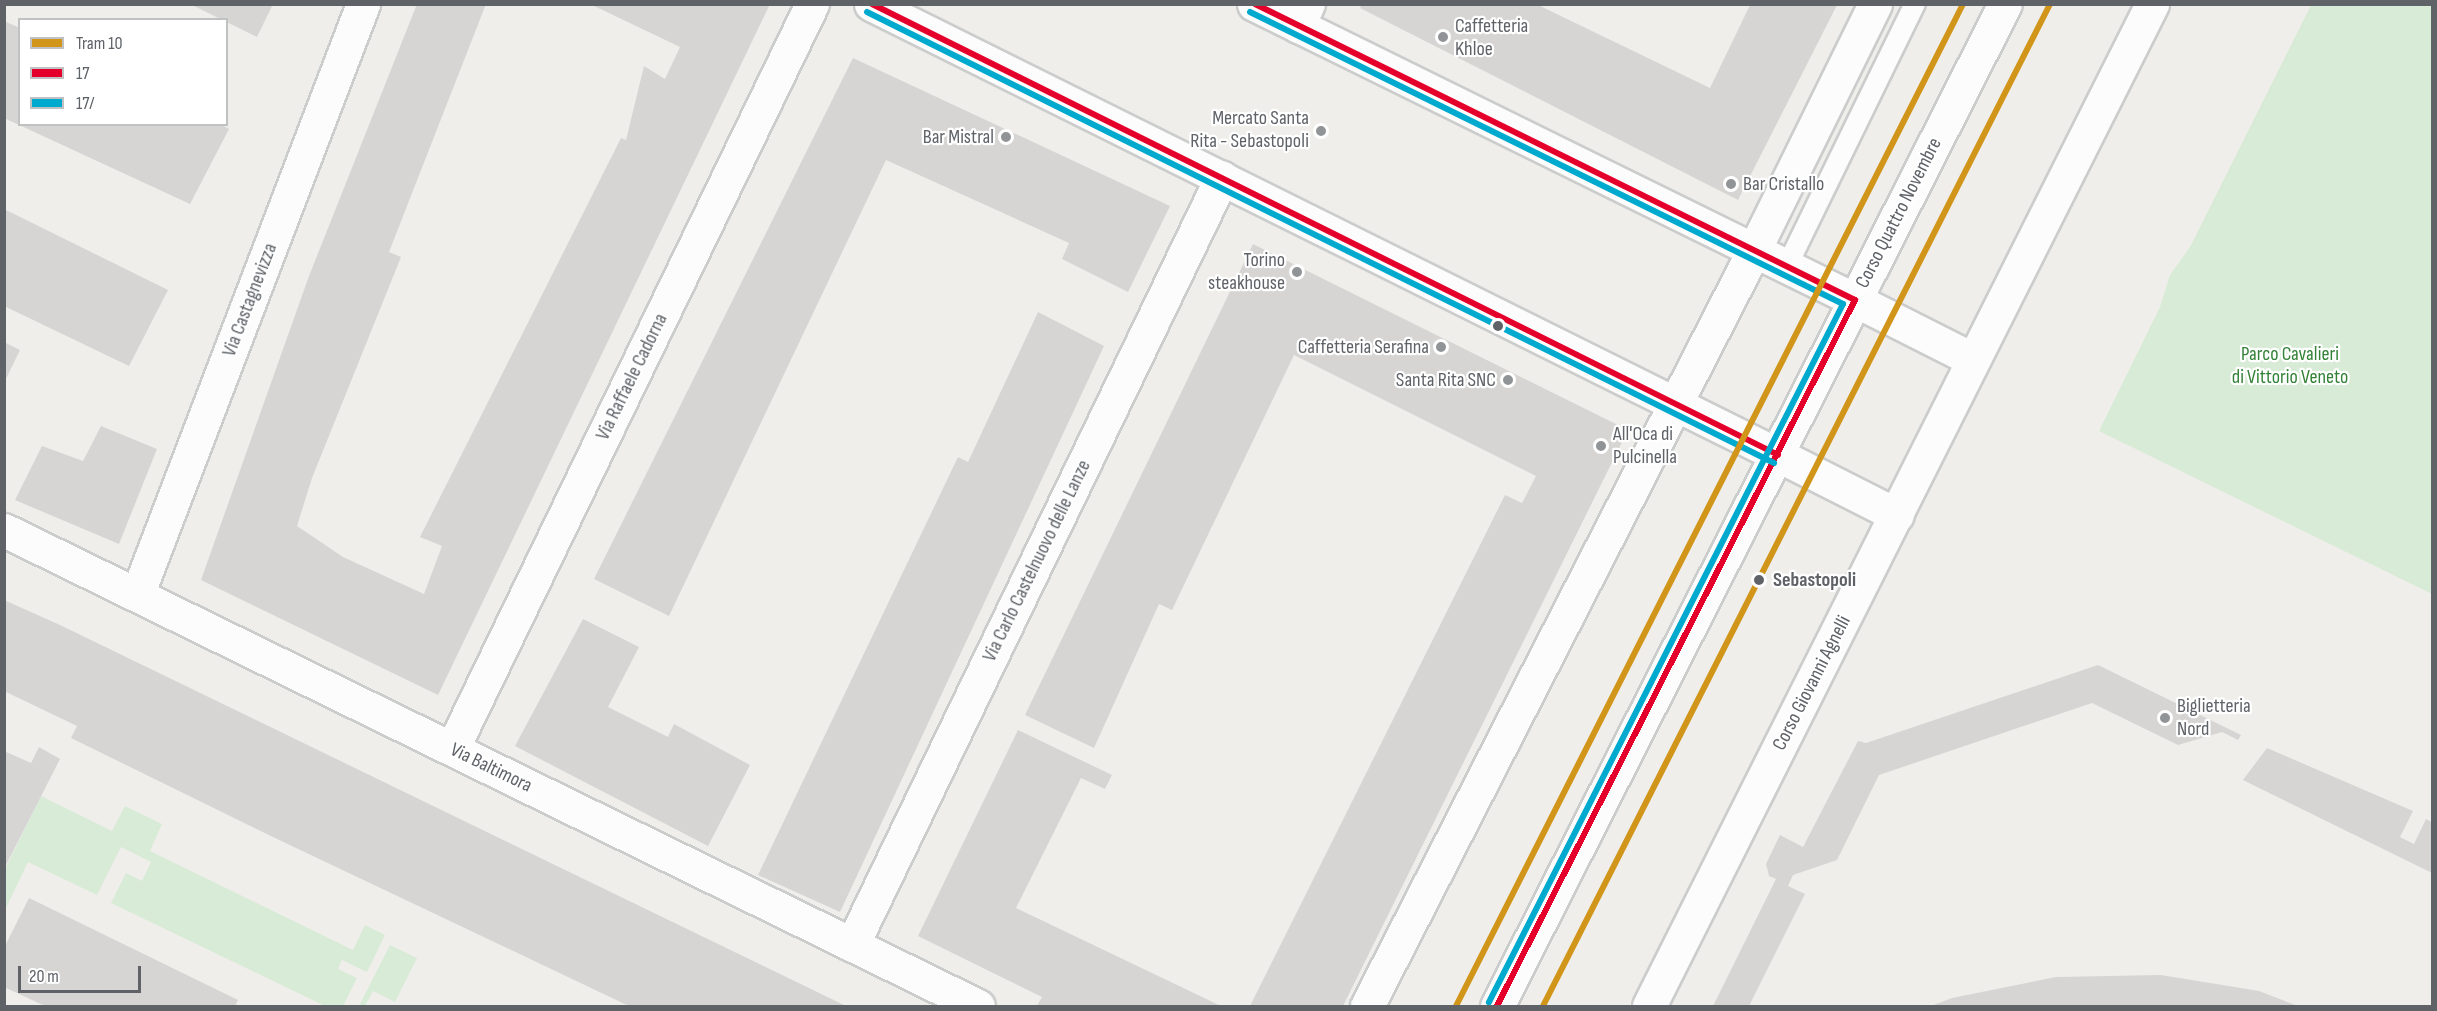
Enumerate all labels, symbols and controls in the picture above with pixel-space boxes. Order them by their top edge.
place label: Caffetteria Khloe [1455,14,1528,61]
legend [18,18,228,126]
marker: Caffetteria Khloe [1436,30,1450,44]
text: Tram 10 [76,33,123,54]
text: 17 [76,63,89,84]
text: 17/ [76,93,95,114]
place label: Mercato Santa Rita - Sebastopoli [1190,107,1309,154]
marker: Mercato Santa Rita - Sebastopoli [1314,124,1328,138]
place label: Bar Mistral [923,125,994,149]
marker: Bar Mistral [999,130,1013,144]
street label: Corso Quattro Novembre [1851,134,1947,292]
place label: Bar Cristallo [1743,172,1824,196]
marker: Bar Cristallo [1724,177,1738,191]
street label: Via Castagnevizza [217,240,283,360]
place label: Torino steakhouse [1208,248,1285,295]
marker: Torino steakhouse [1290,265,1304,279]
street label: Via Raffaele Cadorna [591,310,673,444]
unlabelled marker [1492,320,1504,332]
place label: Caffetteria Serafina [1298,335,1429,359]
marker: Caffetteria Serafina [1434,340,1448,354]
park label: Parco Cavalieri di Vittorio Veneto [2232,342,2348,389]
place label: Santa Rita SNC [1396,368,1496,392]
marker: Santa Rita SNC [1501,373,1515,387]
place label: All'Oca di Pulcinella [1613,422,1677,469]
marker: All'Oca di Pulcinella [1594,439,1608,453]
street label: Via Carlo Castelnuovo delle Lanze [978,456,1096,666]
place label: Sebastopoli [1773,568,1856,592]
marker: Sebastopoli [1750,571,1768,589]
street label: Corso Giovanni Agnelli [1768,612,1856,754]
place label: Biglietteria Nord [2177,694,2251,741]
marker: Biglietteria Nord [2158,711,2172,725]
street label: Via Baltimora [446,738,536,798]
scale bar [21,954,144,992]
text: 20 m [29,966,59,987]

